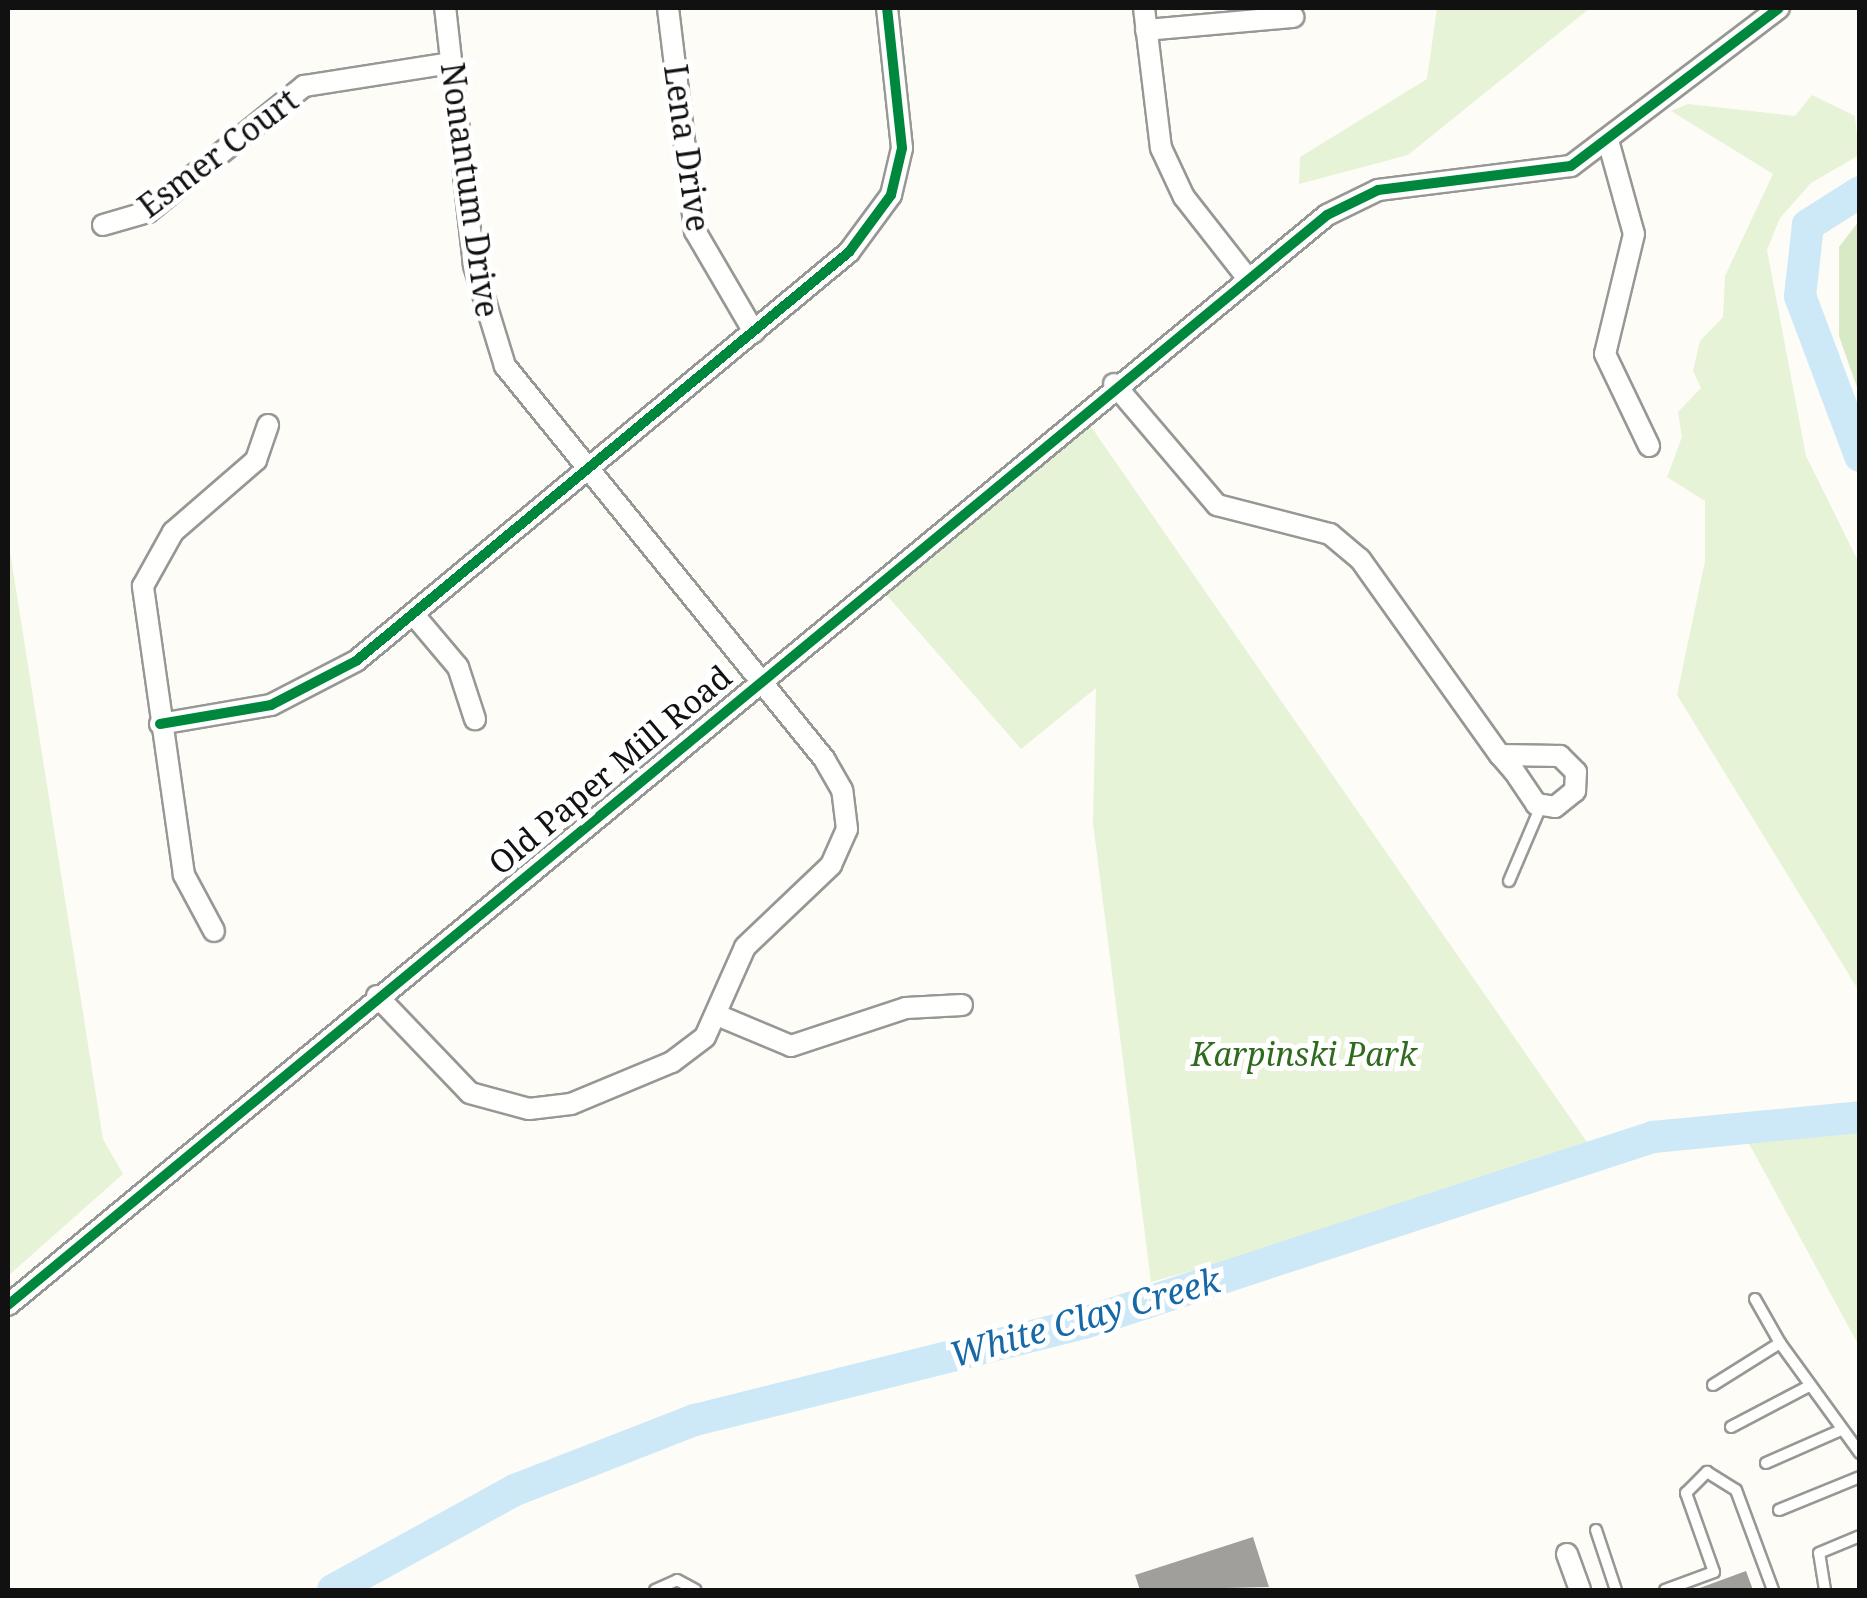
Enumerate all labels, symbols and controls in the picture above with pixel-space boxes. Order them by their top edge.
street label: Nonantum Drive [433,60,507,320]
street label: Lena Drive [656,62,718,234]
street label: Esmer Court [131,81,305,225]
street label: Old Paper Mill Road [481,657,739,883]
park label: Karpinski Park [1191,1035,1417,1073]
water label: White Clay Creek [945,1258,1225,1376]

